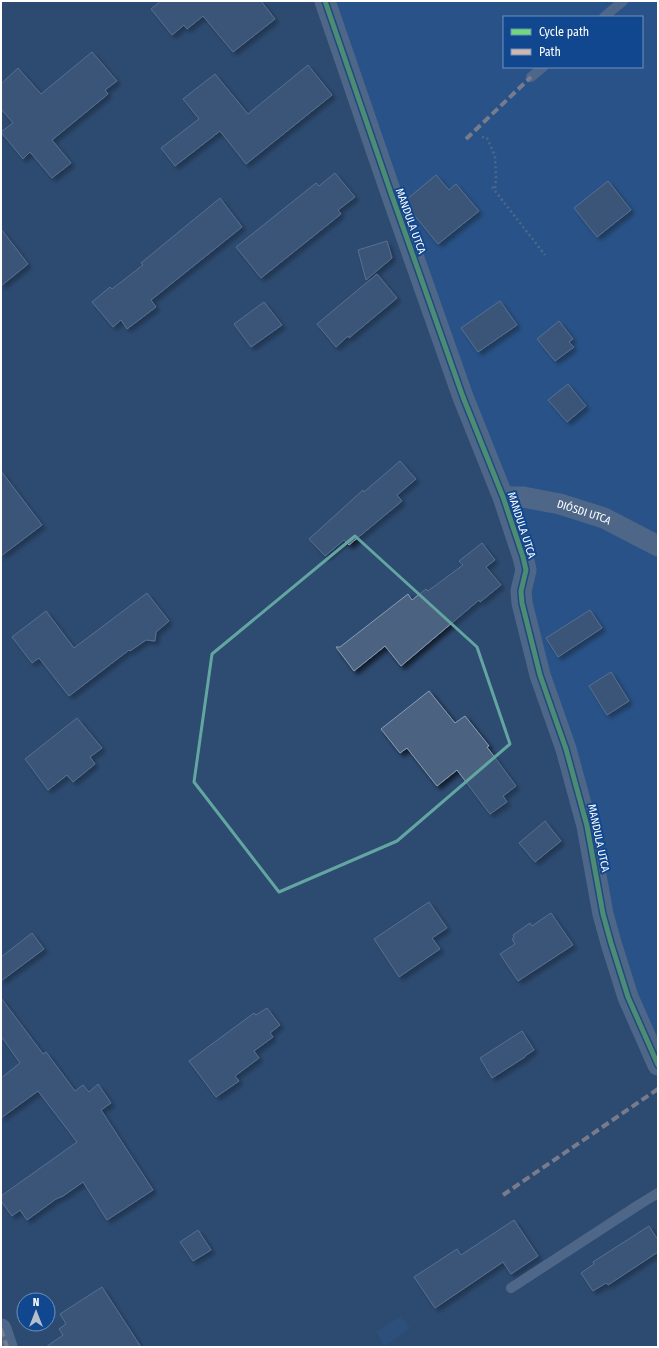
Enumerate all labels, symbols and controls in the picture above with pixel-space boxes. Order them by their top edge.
legend [503,16,643,68]
text: Cycle path [539,25,589,39]
text: Path [539,45,561,59]
street label: MANDULA UTCA [393,187,429,256]
street label: MANDULA UTCA [505,490,538,560]
street label: DIÓSDI UTCA [555,497,613,528]
street label: MANDULA UTCA [585,803,612,873]
north arrow [16,1292,56,1332]
text: N [33,1296,39,1309]

